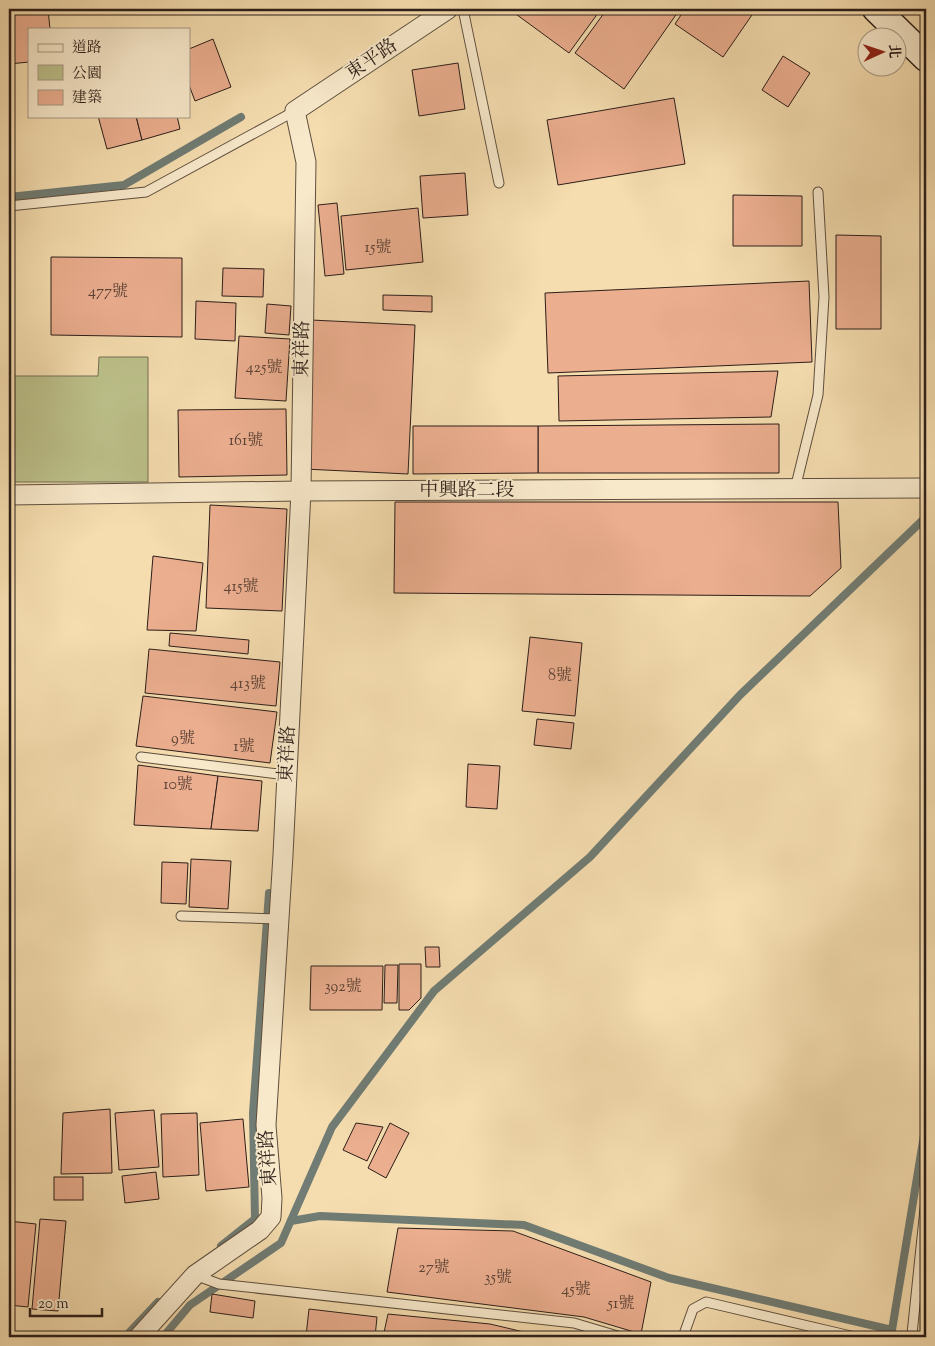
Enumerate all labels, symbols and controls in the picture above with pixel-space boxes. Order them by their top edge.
legend [28,28,190,118]
north arrow [858,28,908,78]
street label: 東平路 [341,33,403,87]
text: 道路 [72,38,102,59]
text: 北 [883,44,903,59]
text: 公園 [72,64,102,85]
text: 建築 [72,88,102,109]
house number: 15號 [365,237,391,260]
house number: 477號 [88,281,128,304]
street label: 東祥路 [289,320,317,378]
house number: 425號 [245,357,283,380]
house number: 161號 [229,430,263,453]
street label: 中興路二段 [419,478,515,505]
house number: 415號 [224,576,258,599]
house number: 8號 [548,665,572,688]
house number: 413號 [230,673,266,696]
street label: 東祥路 [273,725,303,783]
house number: 9號 [171,728,195,751]
house number: 1號 [233,736,255,759]
house number: 10號 [163,774,193,797]
house number: 392號 [324,976,362,999]
street label: 東祥路 [254,1129,284,1187]
house number: 27號 [418,1257,450,1280]
house number: 35號 [484,1267,512,1290]
house number: 45號 [561,1279,591,1302]
scale bar [30,1286,102,1318]
house number: 51號 [607,1293,634,1316]
text: 20 m [38,1294,69,1315]

